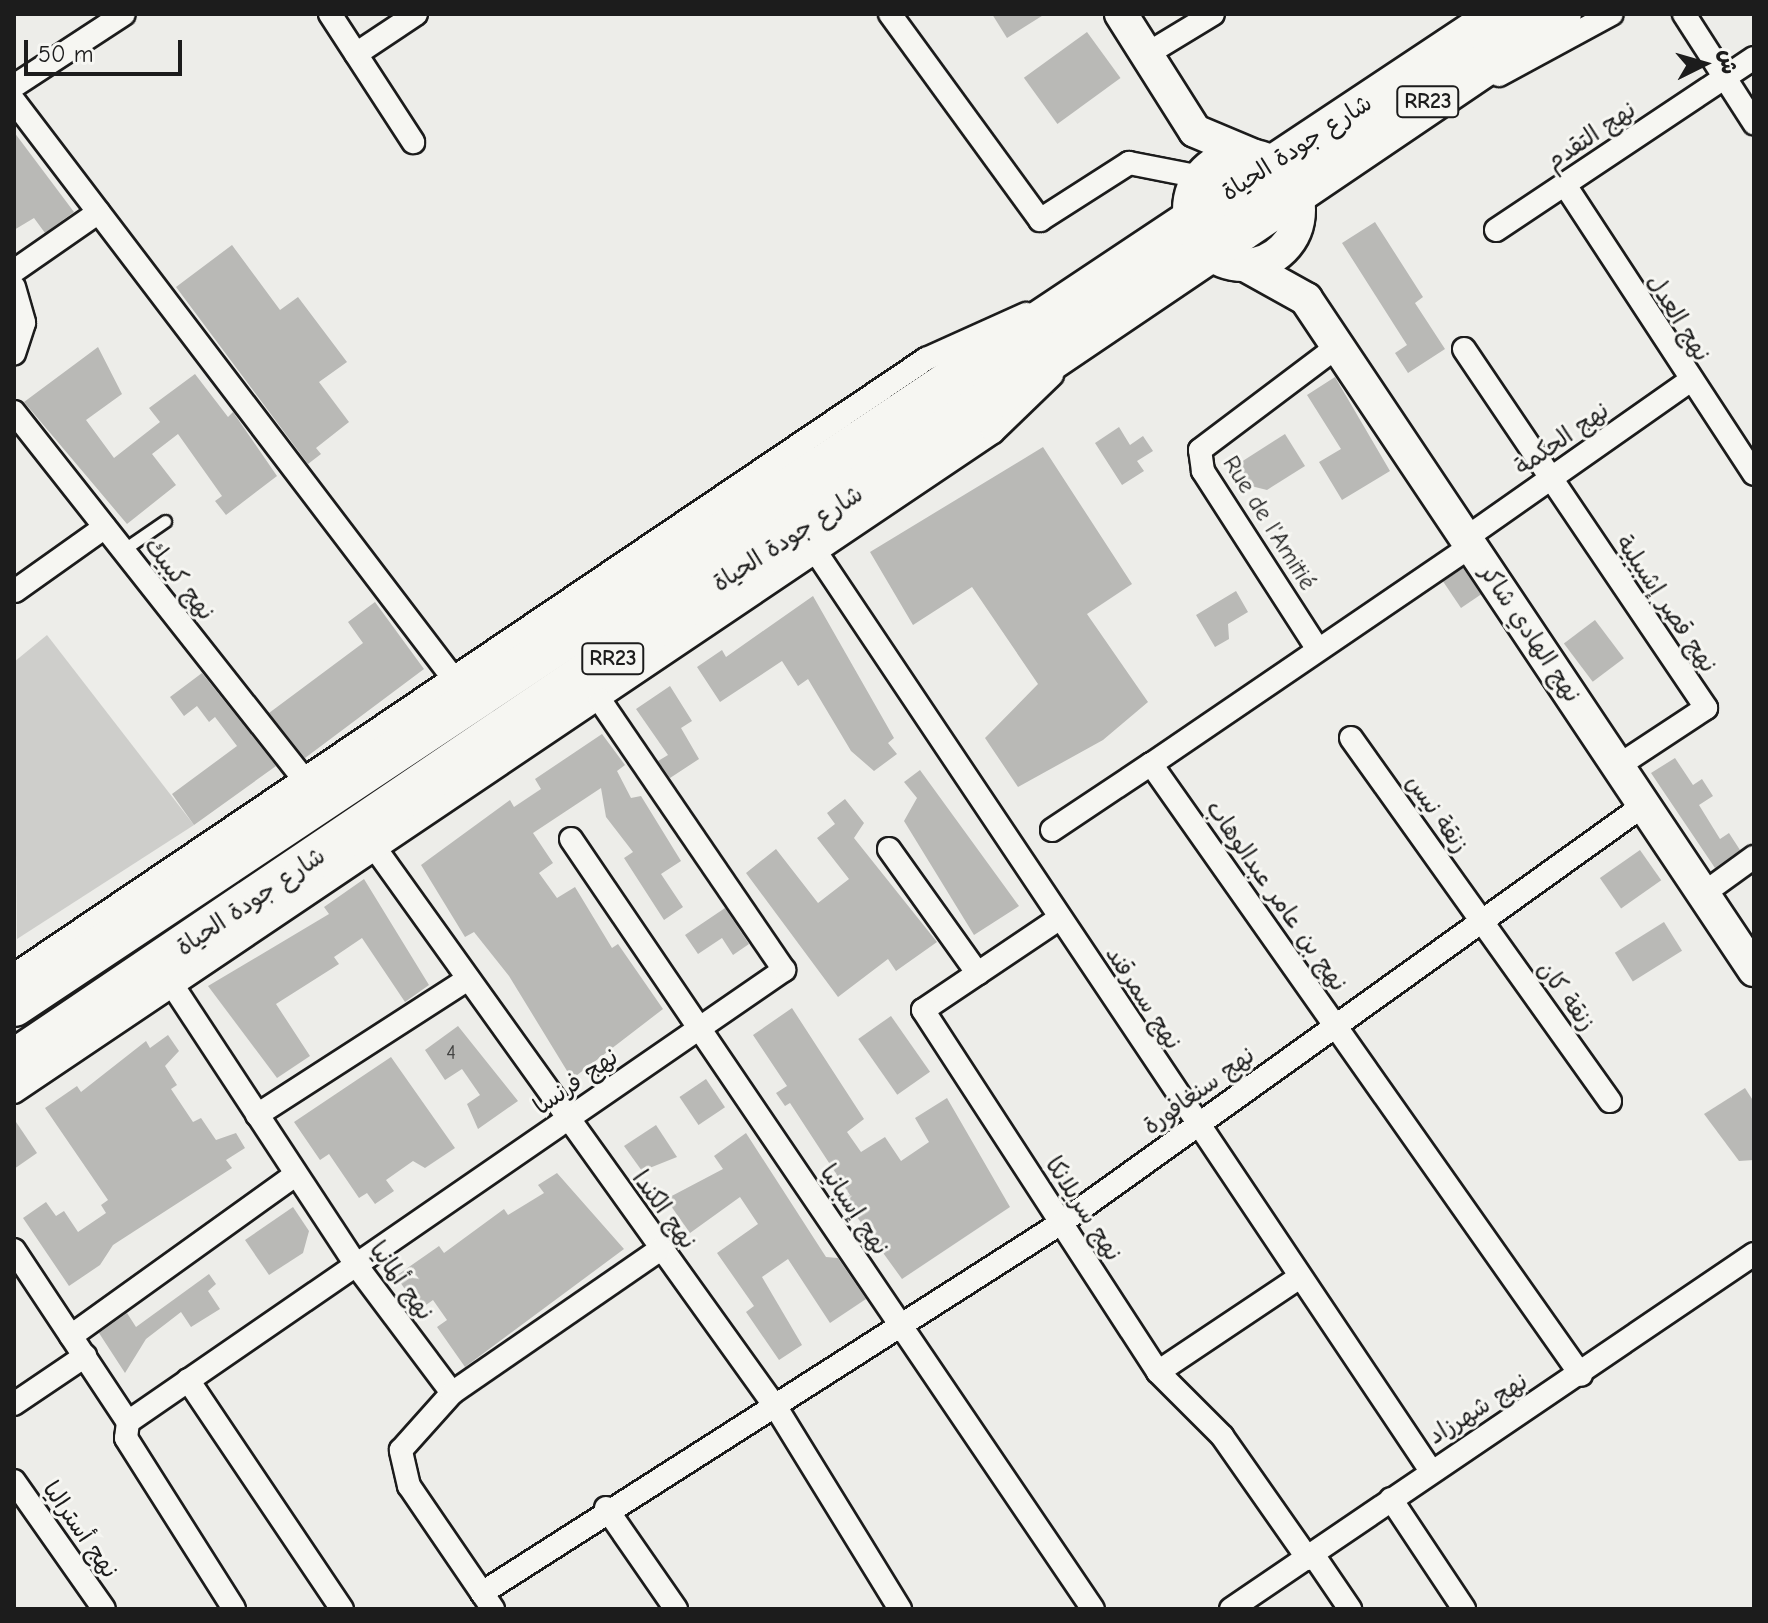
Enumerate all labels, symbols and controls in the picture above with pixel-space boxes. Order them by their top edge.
scale bar [28,24,186,74]
north arrow [1664,24,1744,104]
text: 50 m [38,40,94,68]
text: ش [1714,49,1742,75]
road number: RR23 [1396,84,1460,120]
street label: شارع جودة الحياة [1217,89,1377,207]
street label: نهج التقدم [1541,95,1641,177]
street label: نهج العدل [1640,269,1716,367]
street label: نهج الحكمة [1509,396,1615,482]
street label: Rue de l'Amitié [1216,451,1322,595]
street label: شارع جودة الحياة [708,480,868,598]
street label: نهج قصر إشبيلية [1609,530,1723,678]
street label: نهج كيبيك [138,532,220,626]
street label: نهج الهادي شاكر [1474,560,1586,708]
road number: RR23 [581,641,645,677]
street label: زنقة نيس [1400,769,1474,859]
street label: نهج بن عامر عبدالوهاب [1199,795,1353,997]
street label: شارع جودة الحياة [171,842,331,962]
street label: نهج سمرقند [1099,941,1187,1055]
street label: زنقة كان [1531,955,1601,1037]
house number: 4 [446,1040,456,1064]
street label: نهج سنغافورة [1138,1041,1260,1141]
street label: نهج فرنسا [528,1042,624,1122]
street label: نهج سريلانكا [1039,1151,1127,1267]
street label: نهج إسبانيا [813,1159,895,1261]
street label: نهج الكندا [626,1165,702,1255]
street label: نهج ألمانيا [363,1236,439,1326]
street label: نهج شهرزاد [1423,1367,1533,1451]
street label: نهج أستراليا [36,1476,124,1584]

